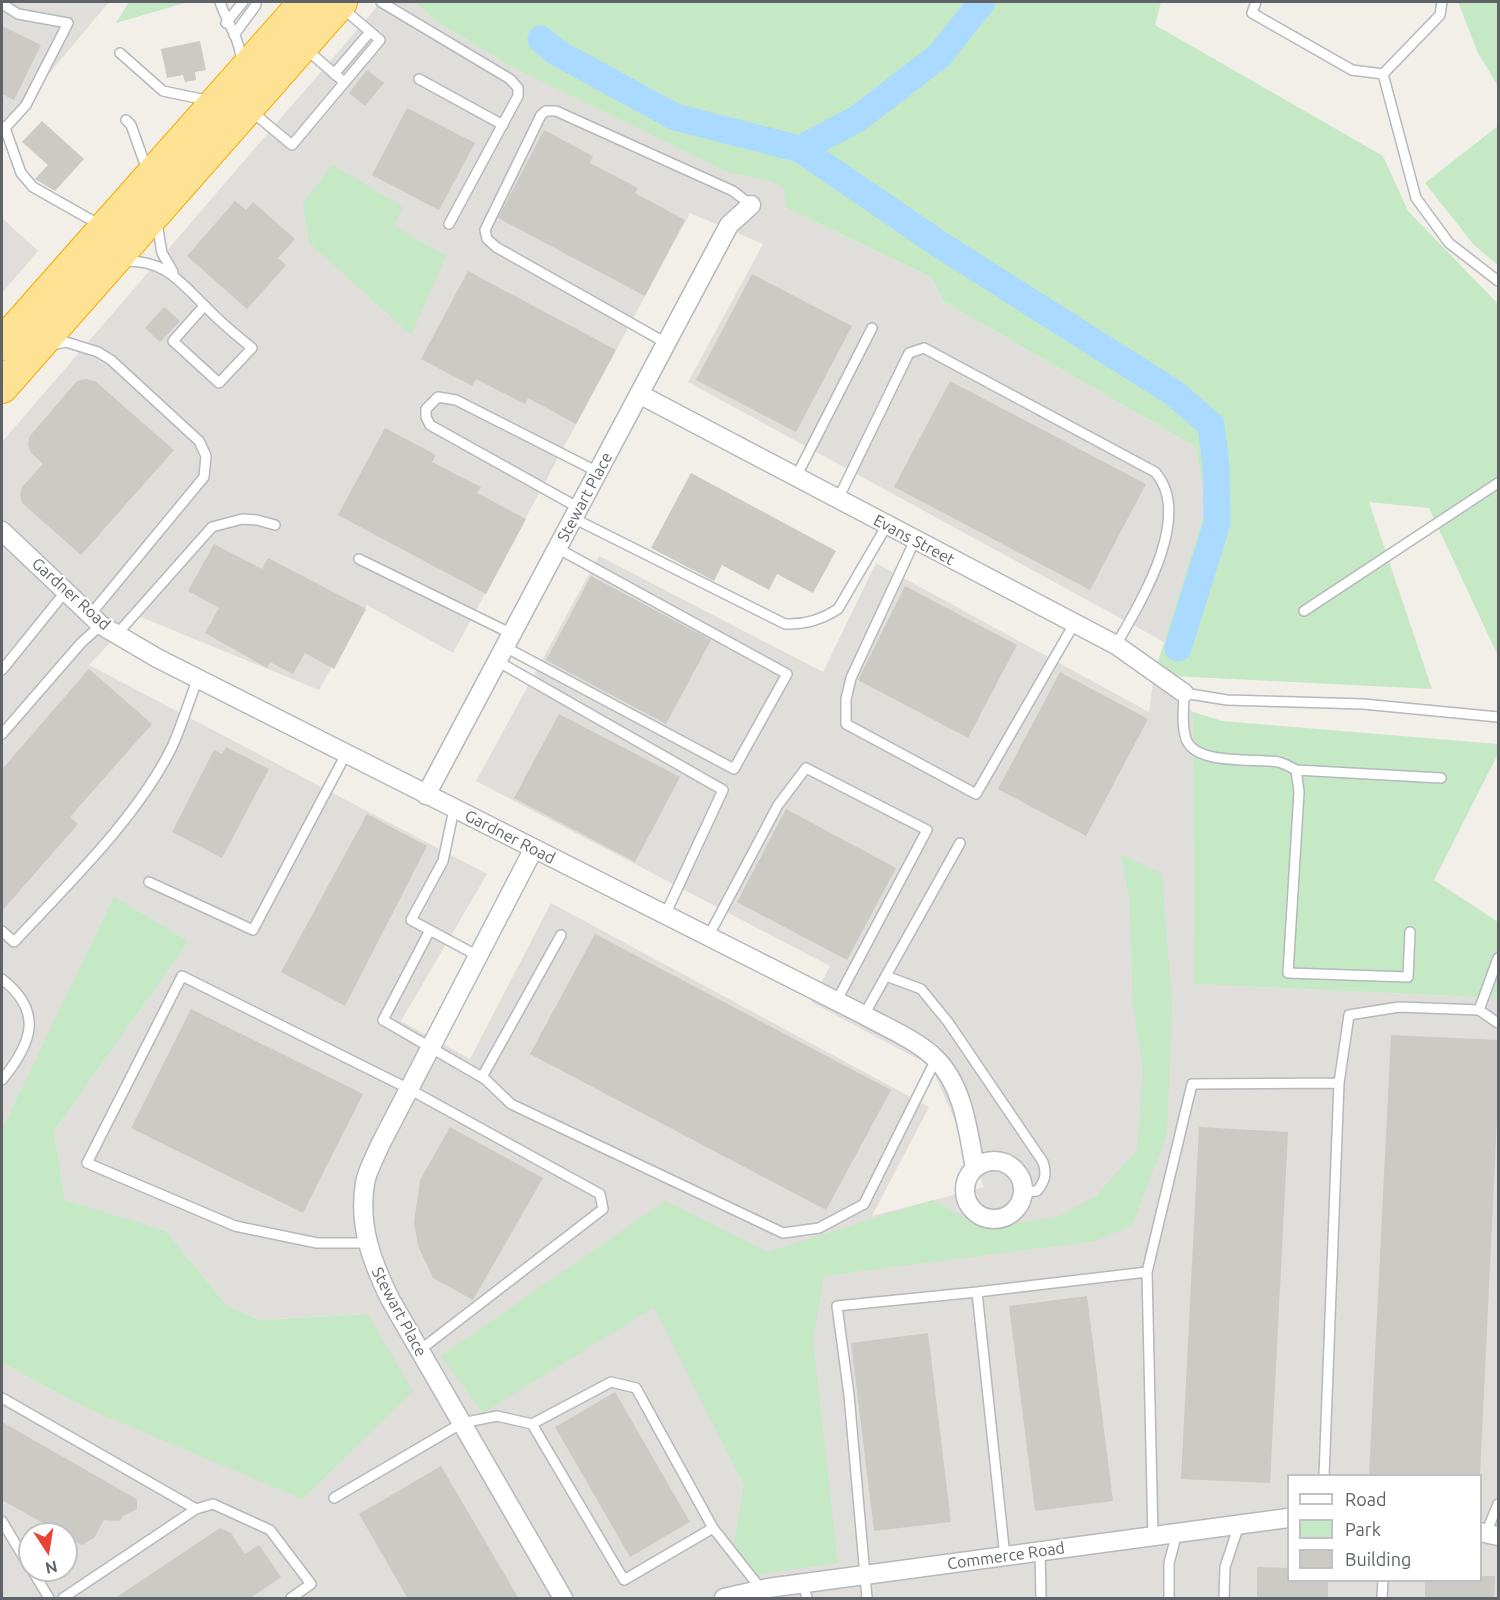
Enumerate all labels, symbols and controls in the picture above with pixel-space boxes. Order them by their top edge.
street label: Stewart Place [553,449,617,545]
street label: Evans Street [870,511,958,569]
street label: Gardner Road [28,554,114,634]
street label: Gardner Road [462,806,558,868]
street label: Stewart Place [367,1264,431,1360]
legend [1287,1474,1482,1582]
text: Road [1345,1489,1387,1509]
text: Park [1345,1519,1381,1539]
north arrow [18,1522,78,1582]
street label: Commerce Road [946,1538,1066,1574]
text: Building [1345,1549,1411,1569]
text: N [44,1558,59,1578]

